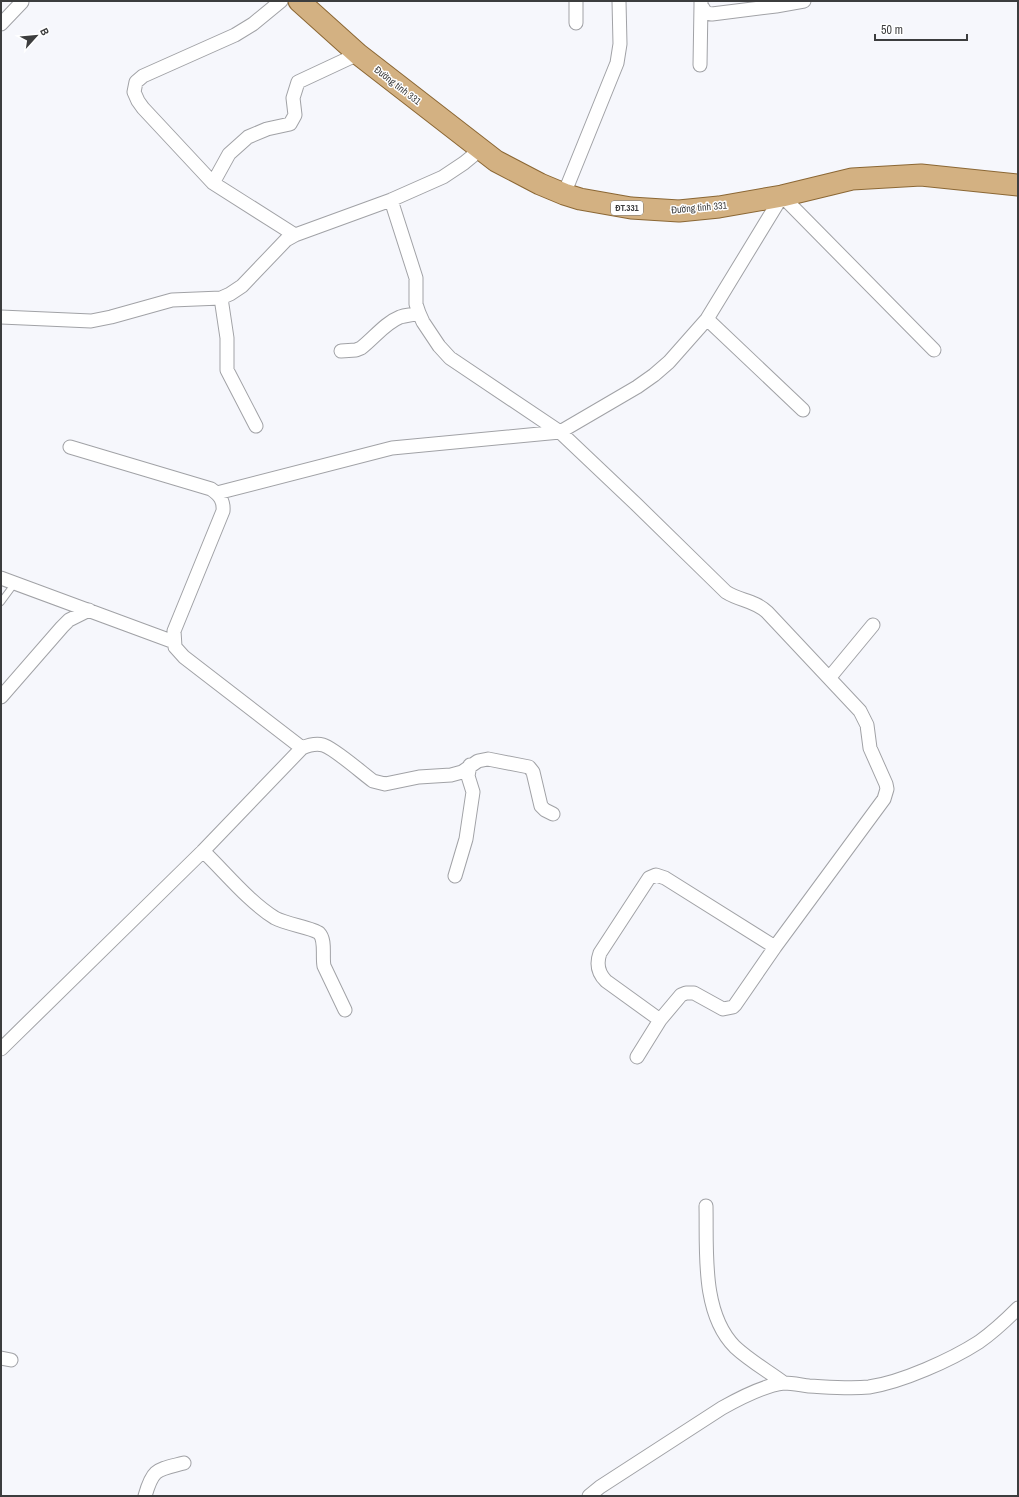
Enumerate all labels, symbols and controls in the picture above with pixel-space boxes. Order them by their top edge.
north arrow [16,16,56,56]
scale bar [875,16,967,42]
text: 50 m [881,22,903,38]
text: B [37,25,53,38]
street label: Đường tỉnh 331 [372,63,424,108]
street label: Đường tỉnh 331 [671,199,728,216]
road number: ĐT.331 [611,201,643,215]

